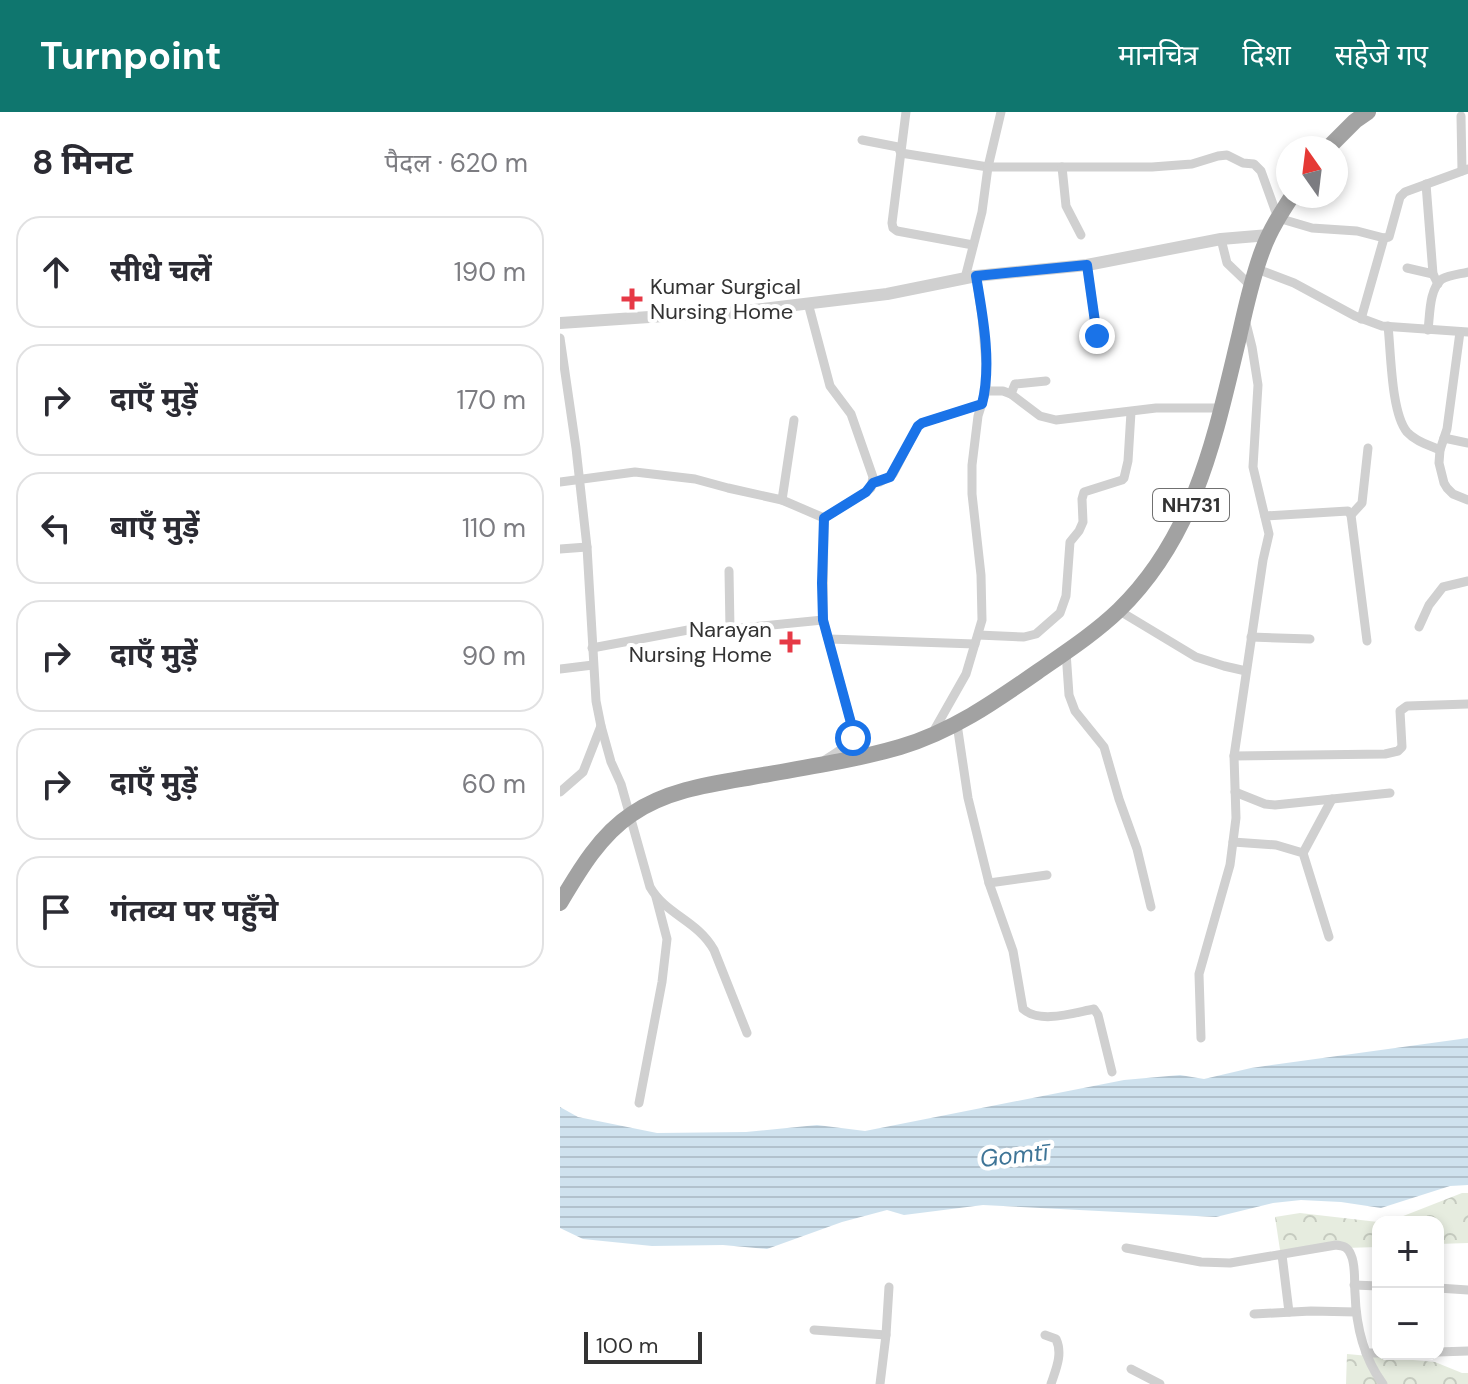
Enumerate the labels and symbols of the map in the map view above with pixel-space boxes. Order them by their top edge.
north arrow [1276,136,1348,208]
place label: Kumar Surgical Nursing Home [650,272,801,326]
marker: Kumar Surgical Nursing Home [621,288,643,310]
route end [1079,318,1115,354]
road number: NH731 [1153,489,1229,521]
place label: Narayan Nursing Home [629,615,772,669]
marker: Narayan Nursing Home [779,631,801,653]
route start [835,720,871,756]
water label: Gomtī [978,1136,1053,1174]
scale bar [584,1328,702,1364]

